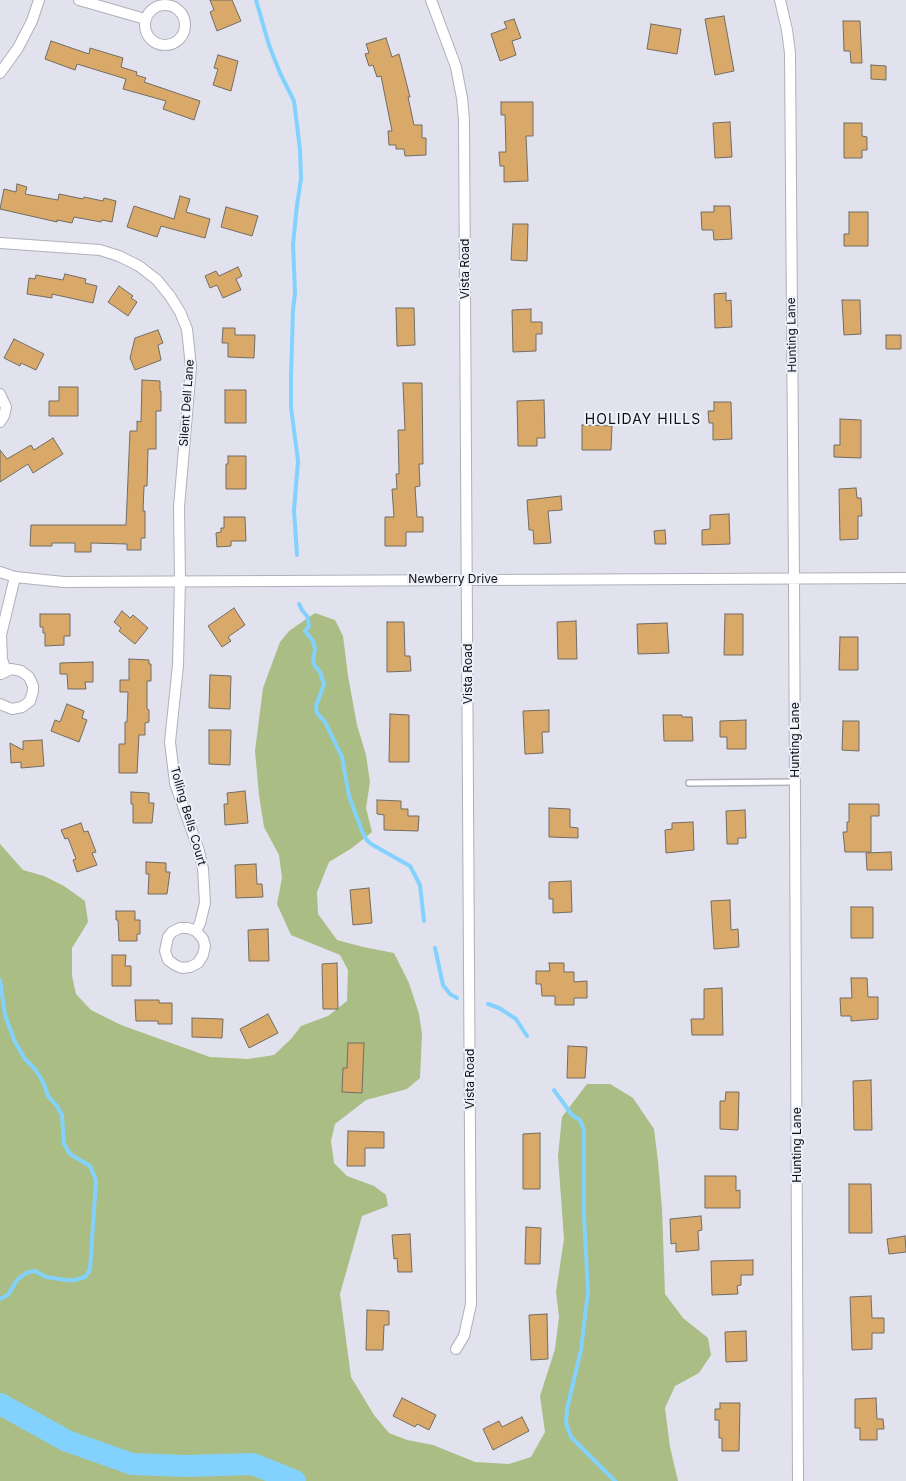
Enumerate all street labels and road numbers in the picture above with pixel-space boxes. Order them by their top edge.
street label: Vista Road [458,239,472,299]
street label: Hunting Lane [784,297,800,373]
street label: Silent Dell Lane [177,359,197,447]
street label: Newberry Drive [408,572,498,586]
street label: Vista Road [461,644,475,704]
street label: Hunting Lane [788,702,802,778]
street label: Tolling Bells Court [167,765,209,867]
street label: Vista Road [463,1049,477,1109]
street label: Hunting Lane [790,1107,804,1183]

